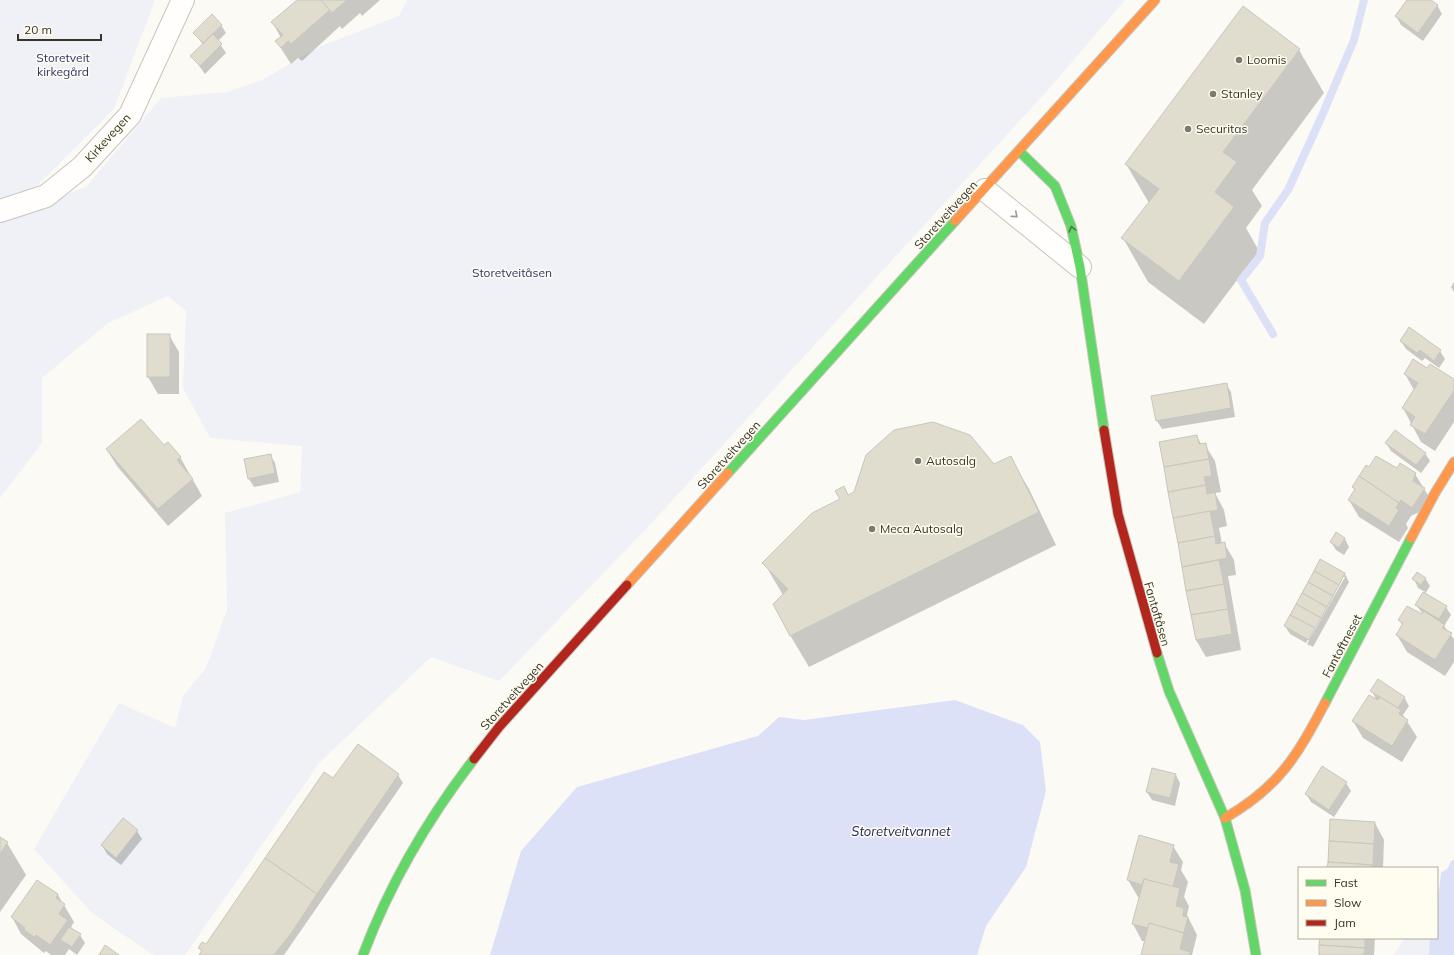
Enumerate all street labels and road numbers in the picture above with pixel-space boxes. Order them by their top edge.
street label: Kirkevegen [82,110,134,165]
street label: Storetveitvegen [911,177,980,252]
street label: Storetveitvegen [694,417,763,492]
street label: Fantoftåsen [1141,580,1174,648]
street label: Fantoftneset [1319,611,1365,680]
street label: Storetveitvegen [477,658,546,733]

